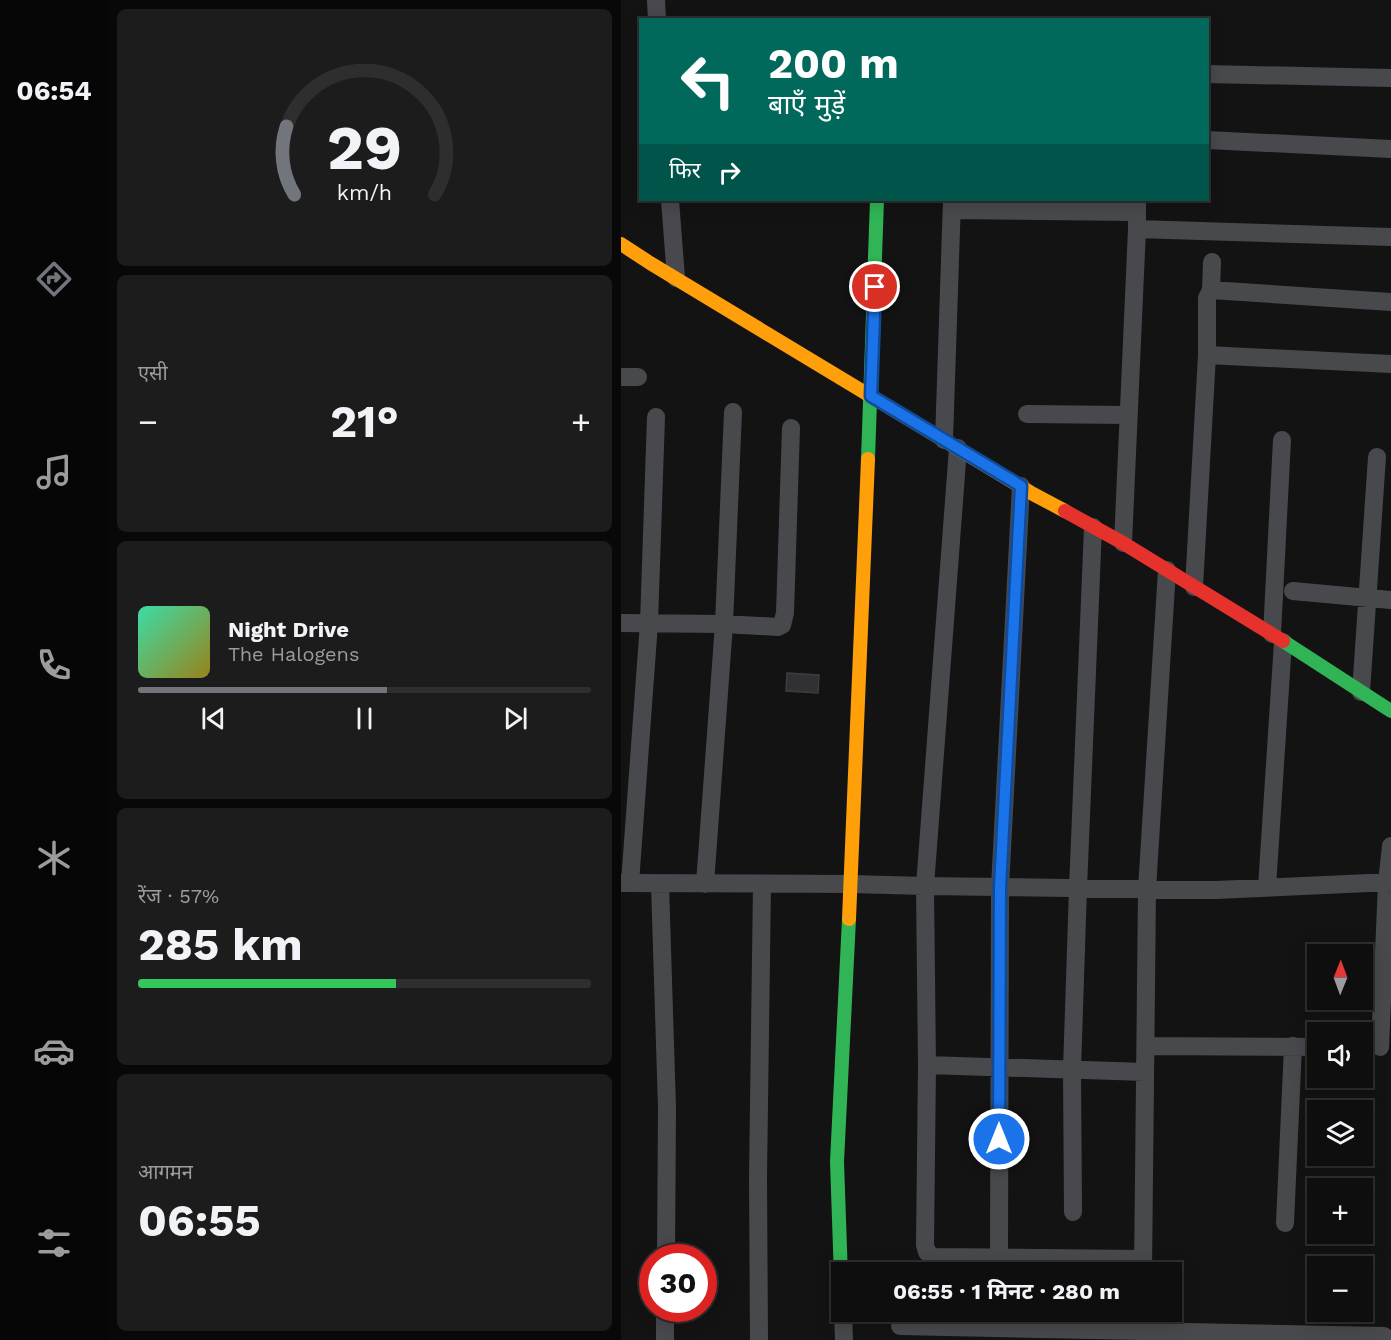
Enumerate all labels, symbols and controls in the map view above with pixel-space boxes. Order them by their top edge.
text: 200 m [768,39,899,88]
icon: left [669,42,747,120]
text: 06:54 [16,75,92,107]
text: बाएँ मुड़ें [768,89,845,121]
text: 29 [327,111,402,184]
icon: right [713,156,746,189]
text: फिर [669,158,701,183]
text: km/h [337,180,392,205]
icon: directions [33,258,75,300]
pin [849,261,900,312]
icon: arrive [858,270,891,303]
text: एसी [138,361,168,385]
text: 21° [330,395,399,448]
text: − [138,402,158,441]
text: + [571,402,591,441]
icon: music [33,451,75,493]
text: Night Drive [228,617,349,642]
text: The Halogens [228,642,360,666]
icon: phone [33,644,75,686]
icon: previous [197,702,230,735]
icon: pause [348,702,381,735]
icon: next [499,702,532,735]
icon: climate [33,837,75,879]
text: रेंज · 57% [138,884,219,908]
text: 285 km [138,918,302,971]
north arrow [1307,944,1373,1010]
map controls [1307,944,1373,1322]
button: sound [1307,1022,1373,1088]
icon: car [33,1030,75,1072]
button: layers [1307,1100,1373,1166]
position arrow [967,1107,1031,1171]
text: आगमन [138,1160,193,1184]
button: + [1307,1178,1373,1244]
text: 06:55 [138,1194,261,1247]
icon: filters [33,1222,75,1264]
speed limit sign: 30 [639,1244,717,1322]
button: − [1307,1256,1373,1322]
text: 06:55 · 1 मिनट · 280 m [893,1279,1120,1304]

